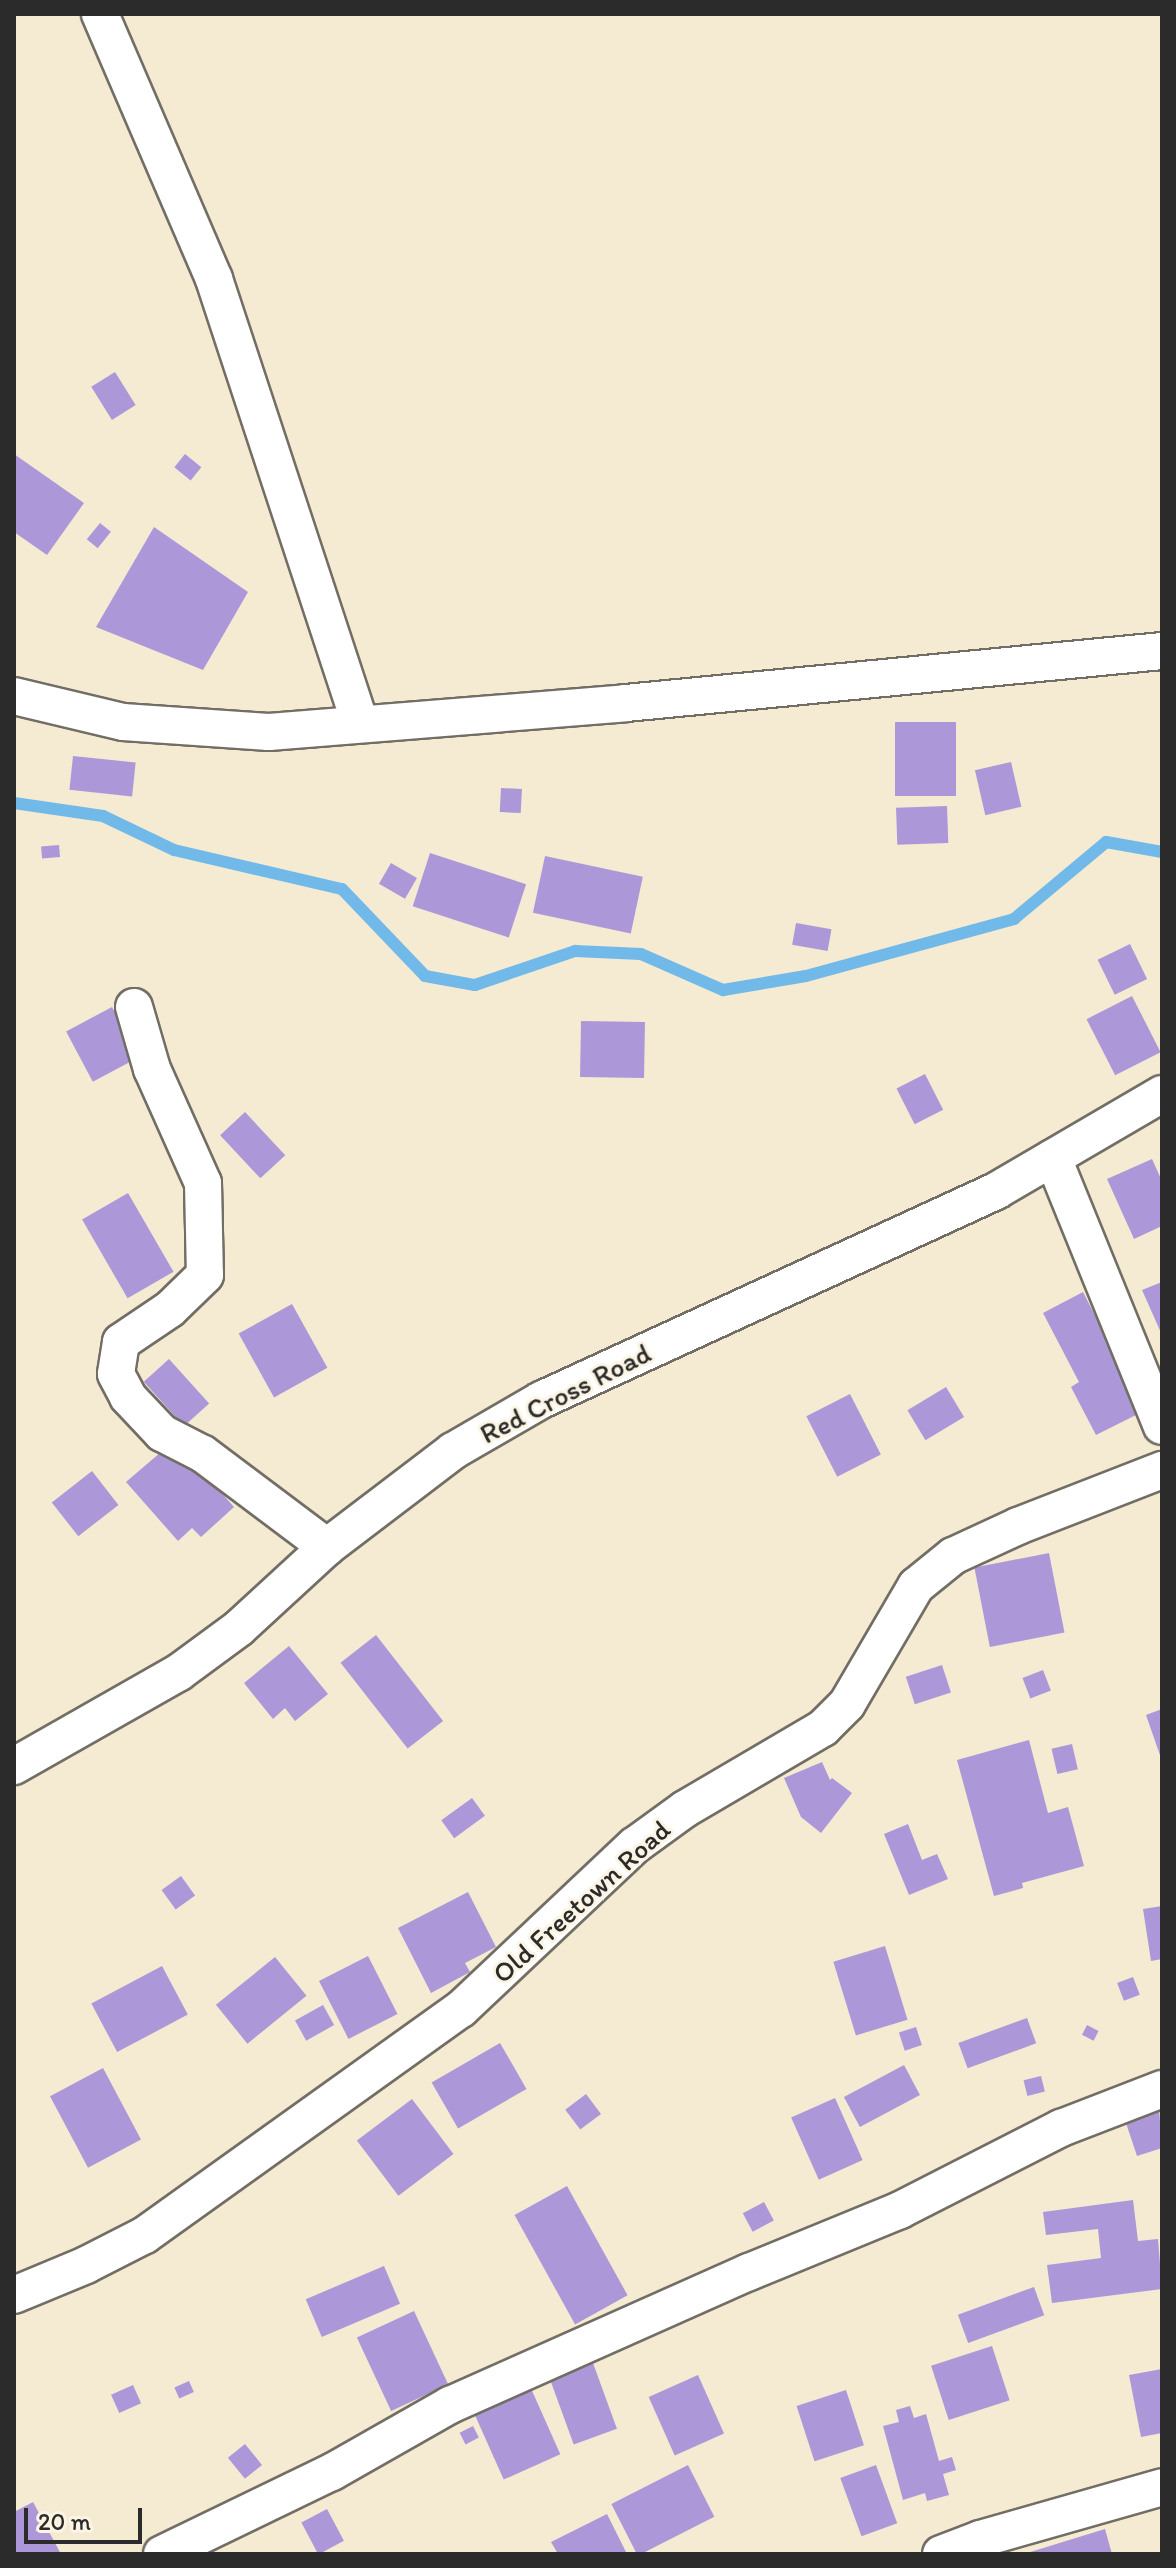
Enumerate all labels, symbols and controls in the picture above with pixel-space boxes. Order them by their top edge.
street label: Red Cross Road [474,1336,656,1450]
street label: Old Freetown Road [485,1812,677,1990]
scale bar [28,2492,146,2542]
text: 20 m [38,2507,91,2536]

